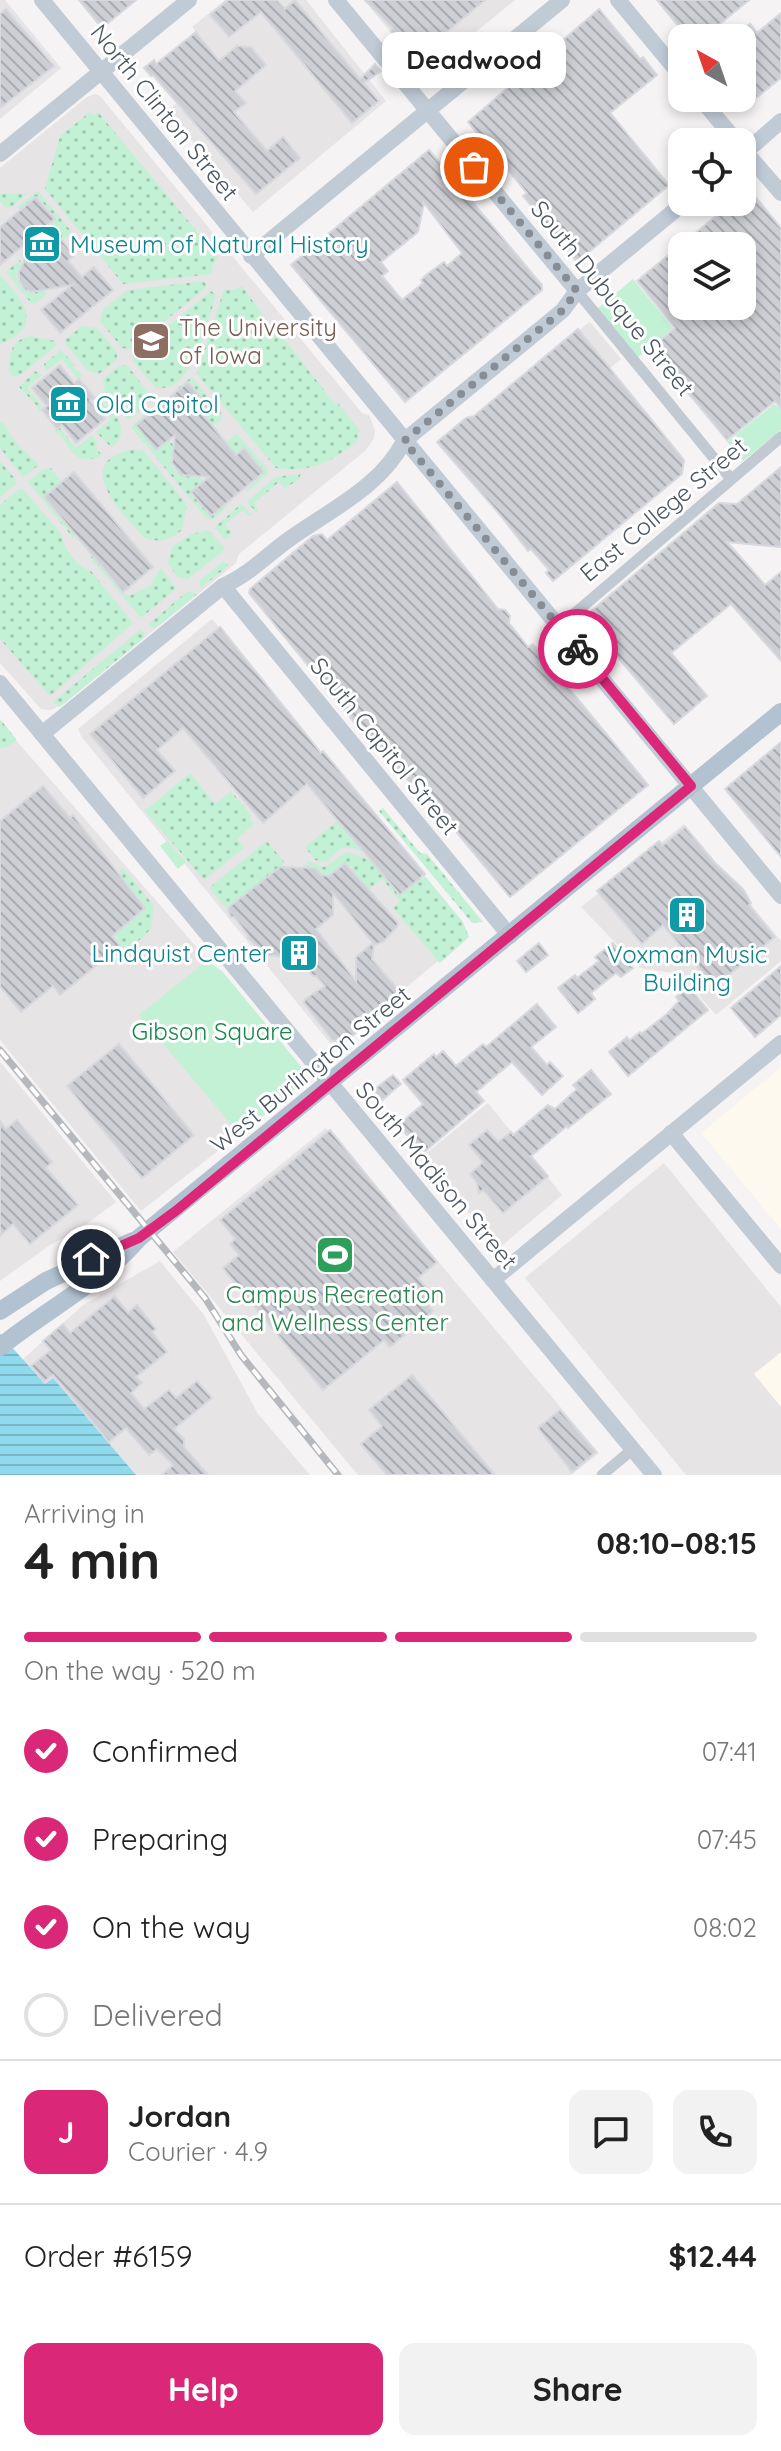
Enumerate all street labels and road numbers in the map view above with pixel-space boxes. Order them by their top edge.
street label: North Clinton Street [85,18,245,206]
street label: South Dubuque Street [525,194,701,402]
street label: East College Street [573,430,753,588]
street label: South Capitol Street [304,651,466,841]
street label: West Burlington Street [204,979,416,1159]
street label: South Madison Street [350,1075,524,1275]

